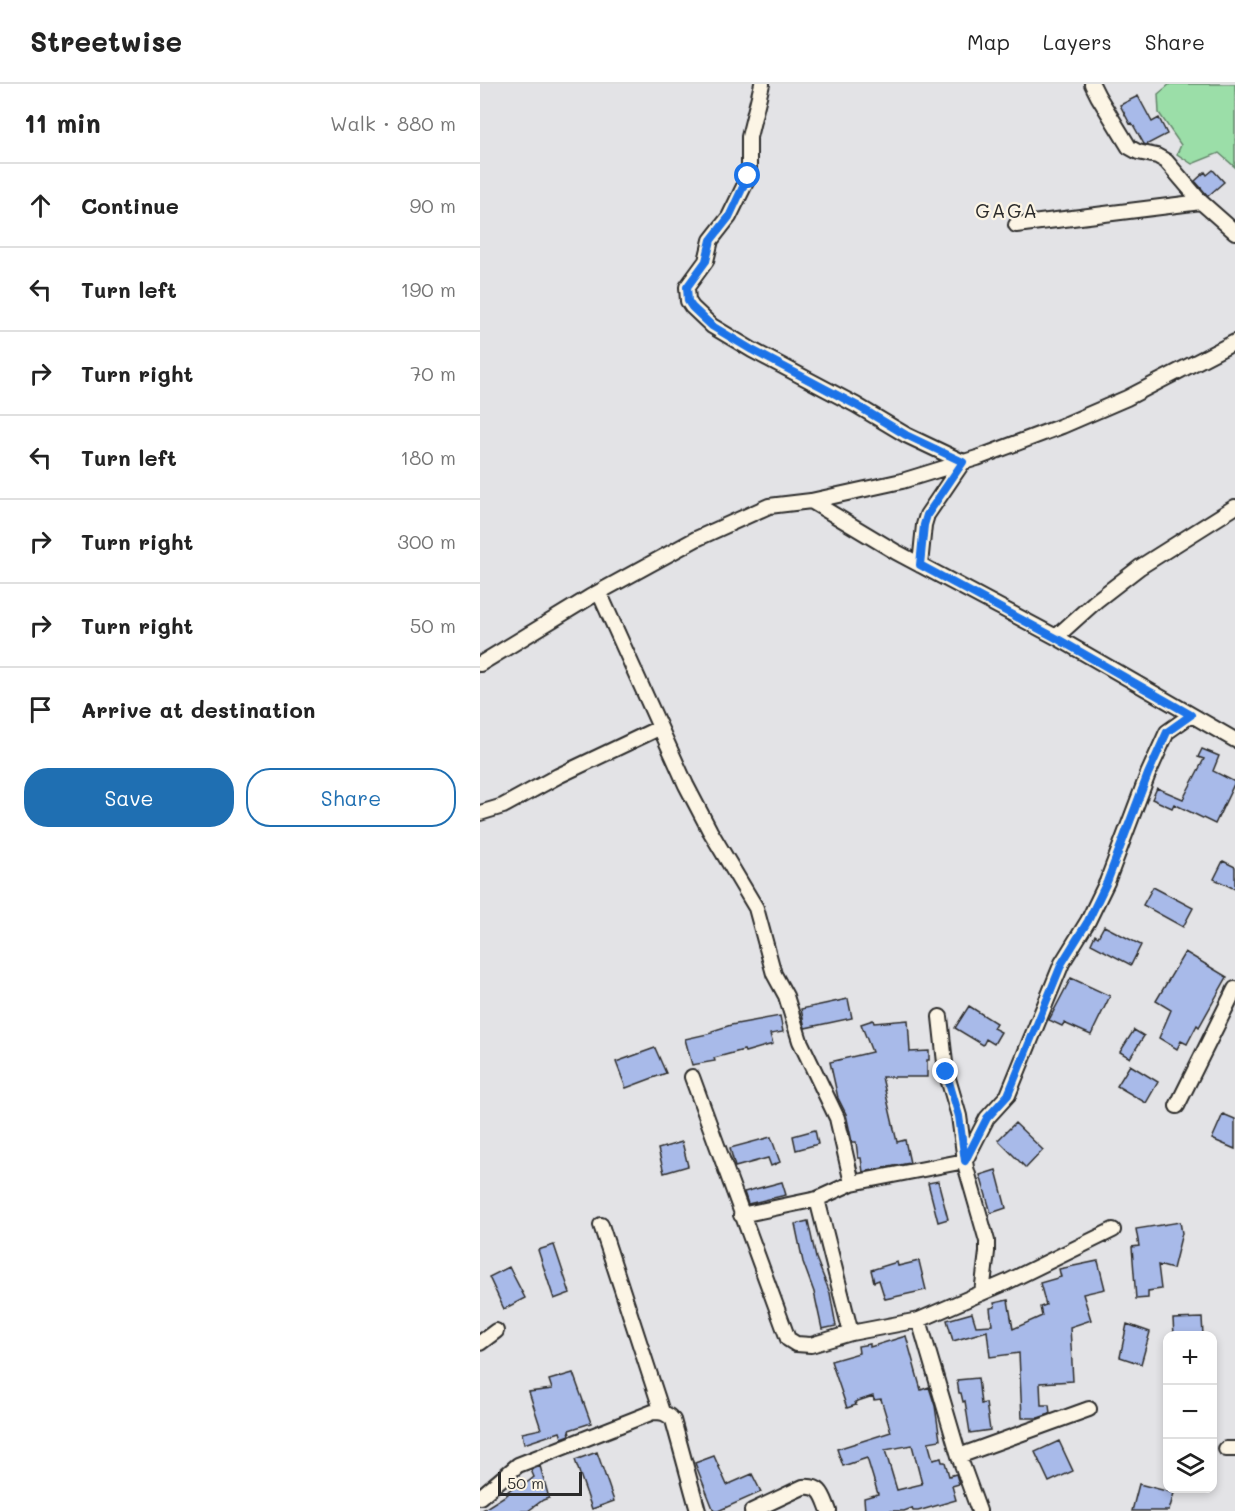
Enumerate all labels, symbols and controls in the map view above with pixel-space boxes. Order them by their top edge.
text: Streetwise [30,23,182,59]
text: Map [967,28,1010,55]
text: Layers [1043,28,1112,55]
text: Share [1145,28,1205,55]
text: 11 min [24,106,101,140]
text: Walk · 880 m [330,110,456,136]
route start [734,162,760,188]
icon: ahead [24,189,57,222]
text: Continue [81,191,179,220]
text: 90 m [410,192,456,218]
district label: GAGA [975,197,1039,223]
icon: left [24,273,57,306]
text: Turn left [81,275,177,304]
text: 190 m [401,276,456,302]
icon: right [24,357,57,390]
text: Turn right [81,359,193,388]
text: 70 m [410,360,456,386]
icon: left [24,441,57,474]
text: Turn left [81,443,177,472]
text: 180 m [400,444,456,470]
icon: right [24,525,57,558]
text: Turn right [81,527,193,556]
text: 300 m [397,528,456,554]
icon: right [24,609,57,642]
text: Turn right [81,611,193,640]
text: 50 m [410,612,456,638]
icon: arrive [24,693,57,726]
text: Arrive at destination [81,695,316,724]
button: Save [24,768,234,827]
button: Share [246,768,456,827]
route end [932,1058,958,1084]
map controls [1163,1331,1217,1493]
button: + [1163,1331,1217,1385]
button: − [1163,1385,1217,1439]
button: layers [1163,1439,1217,1493]
scale bar [498,1469,582,1496]
text: 50 m [507,1472,544,1493]

